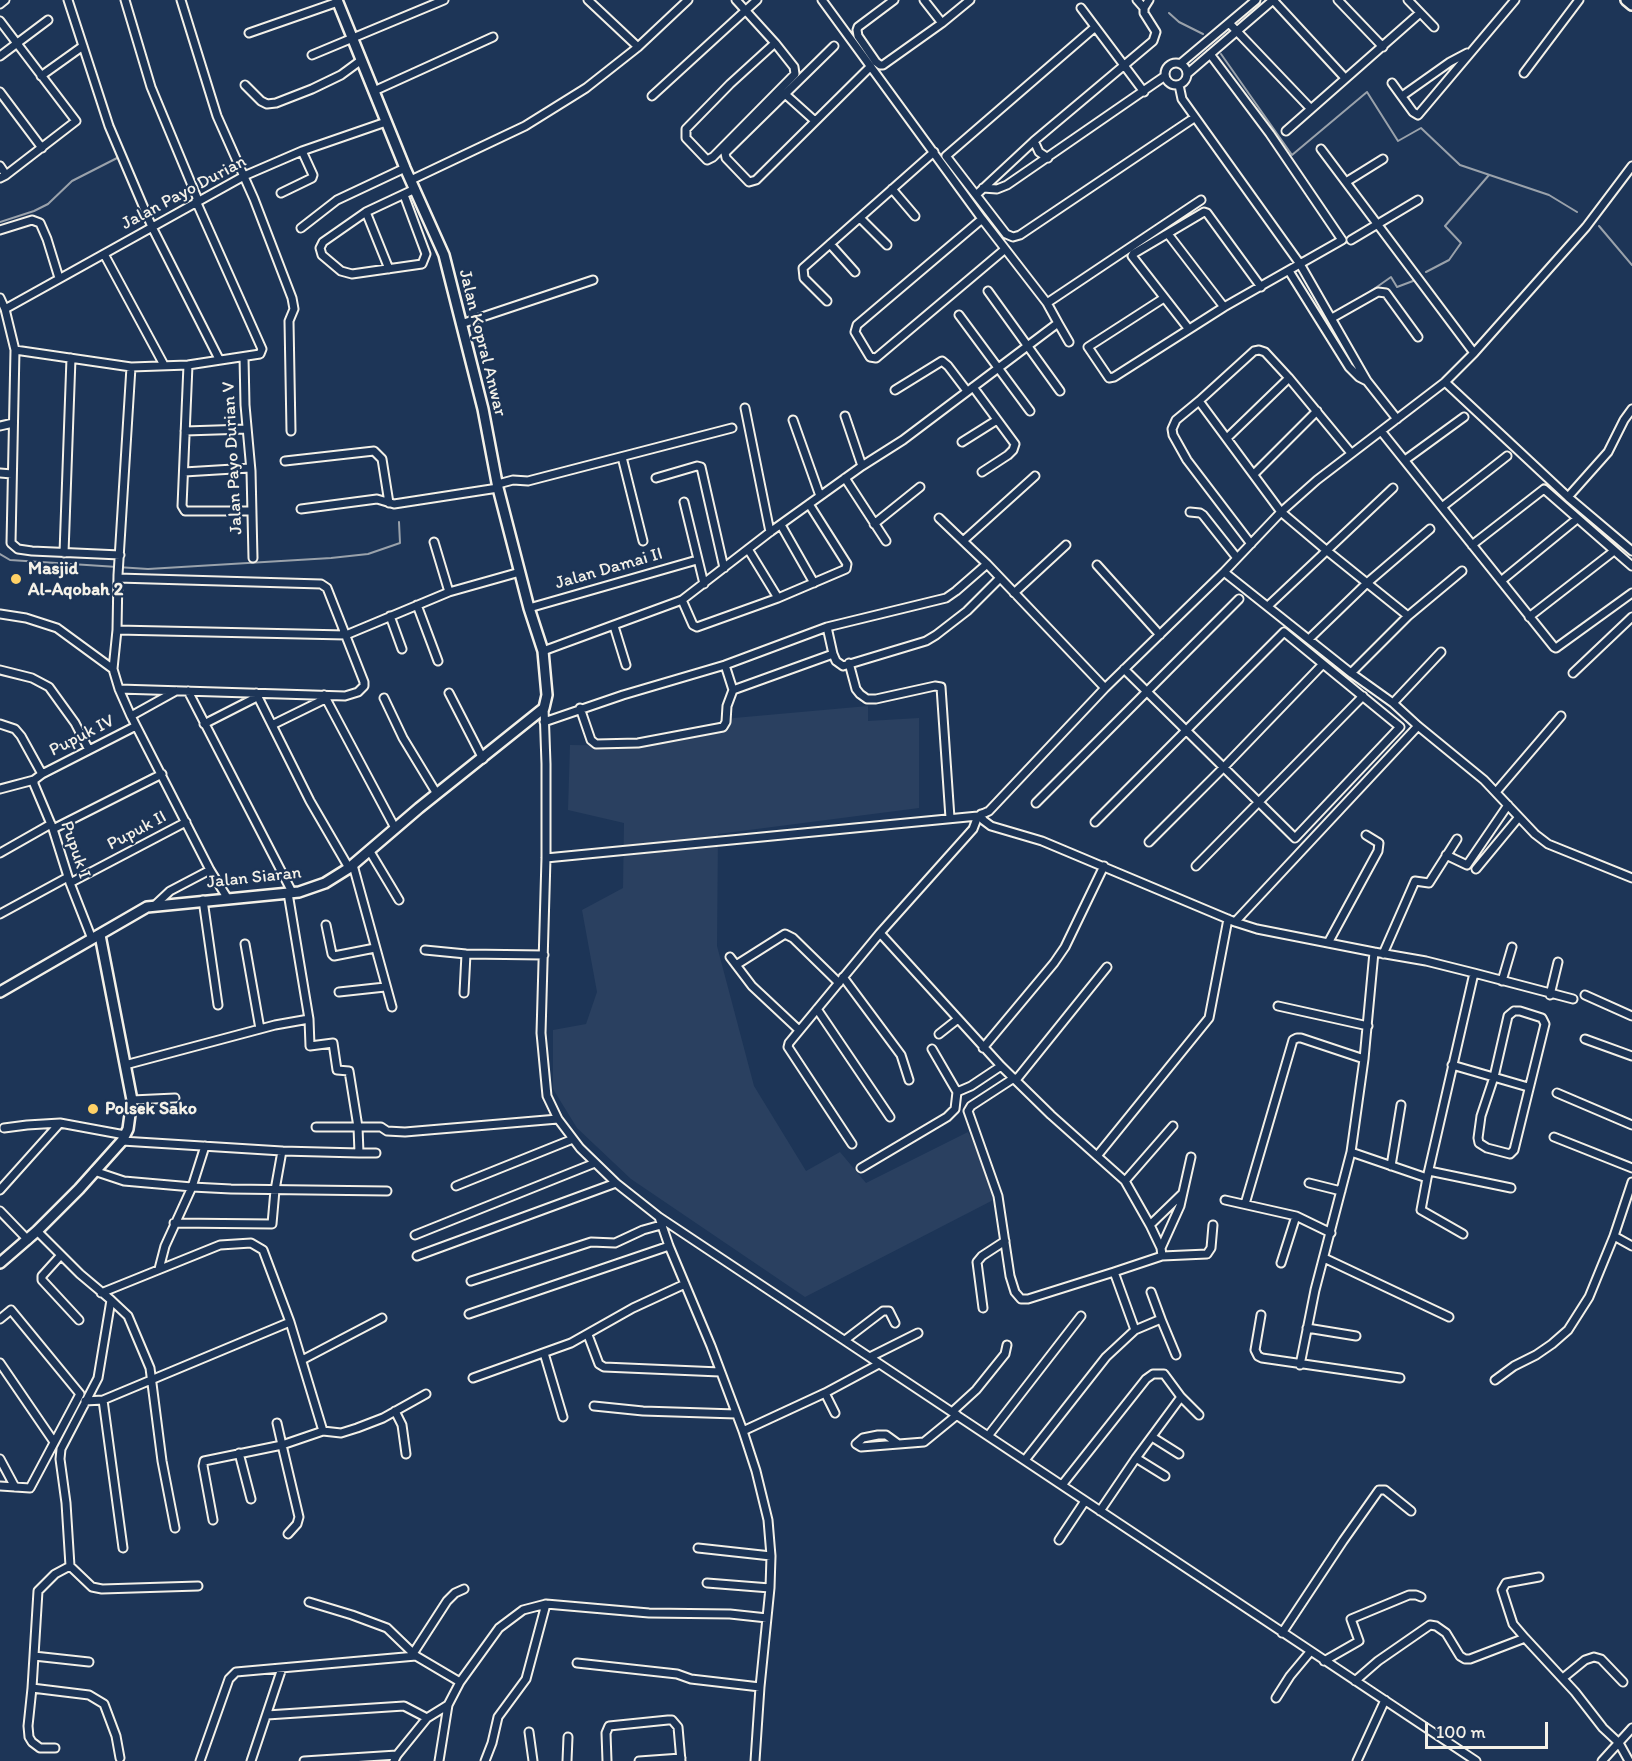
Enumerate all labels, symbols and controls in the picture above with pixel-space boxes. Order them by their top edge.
street label: Jalan Payo Durian [118,151,250,235]
street label: Jalan Kopral Anwar [453,267,511,419]
street label: Jalan Payo Durian V [218,381,248,535]
street label: Jalan Damai II [553,543,665,595]
place label: Masjid Al-Aqobah 2 [28,558,123,600]
marker: Masjid Al-Aqobah 2 [9,572,23,586]
street label: Pupuk IV [46,710,118,762]
street label: Pupuk II [104,806,170,856]
street label: Pupuk I [55,818,95,882]
street label: Jalan Siaran [206,862,302,894]
place label: Polsek Sako [105,1098,197,1120]
marker: Polsek Sako [86,1102,100,1116]
scale bar [1428,1710,1551,1748]
text: 100 m [1436,1721,1486,1743]

